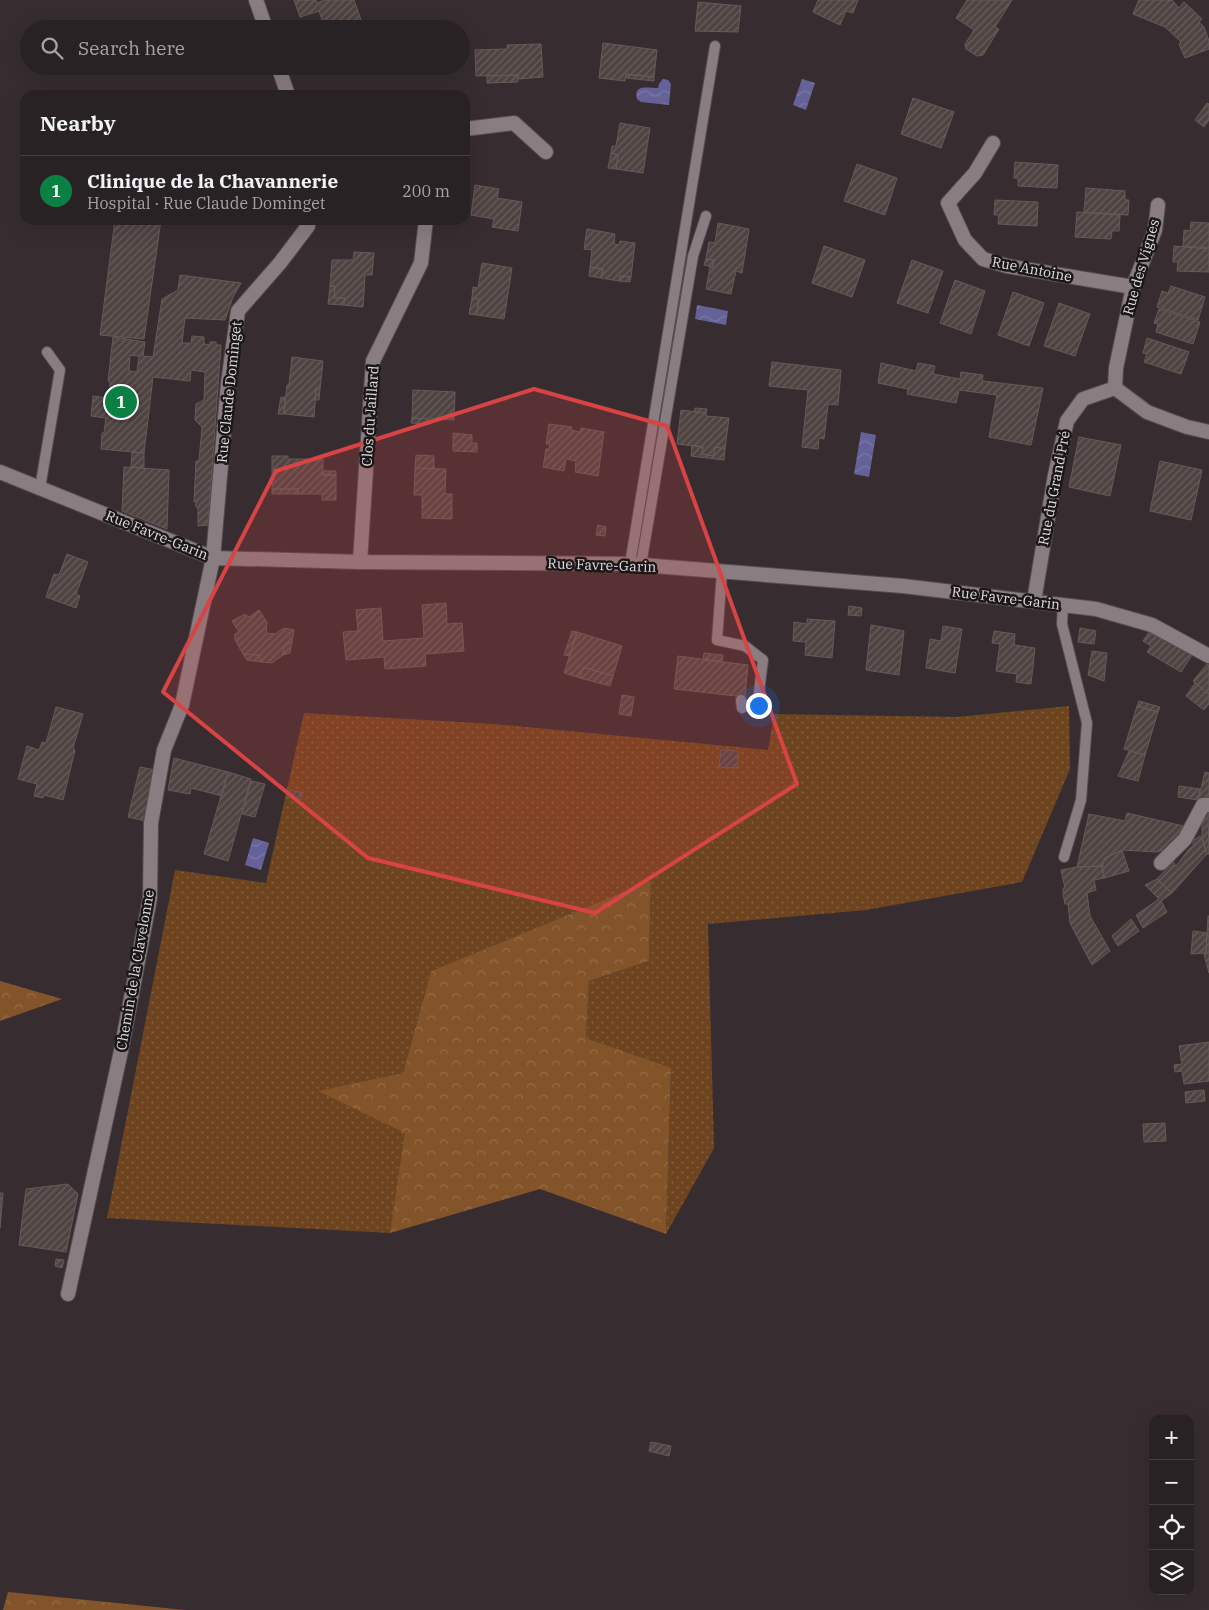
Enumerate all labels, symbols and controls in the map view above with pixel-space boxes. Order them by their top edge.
search box [20,20,470,75]
icon: search [38,34,66,62]
text: Search here [78,36,185,60]
text: Nearby [40,109,116,137]
text: Clinique de la Chavannerie [87,169,338,193]
text: 1 [51,181,61,201]
text: 200 m [402,181,450,201]
text: Hospital · Rue Claude Dominget [87,193,325,213]
street label: Rue des Vignes [1119,217,1163,317]
street label: Rue Antoine [991,252,1073,286]
street label: Rue Claude Dominget [213,320,245,464]
street label: Clos du Jaillard [358,365,383,467]
pin: 1 [105,383,137,421]
street label: Rue du Grand Pré [1034,429,1074,547]
street label: Rue Favre-Garin [103,506,211,564]
street label: Rue Favre-Garin [547,554,657,576]
street label: Rue Favre-Garin [951,582,1061,614]
your location [746,693,772,719]
street label: Chemin de la Clavelonne [112,888,158,1052]
map controls [1149,1415,1194,1595]
button: + [1149,1415,1194,1460]
button: − [1149,1460,1194,1505]
button: locate [1149,1505,1194,1550]
button: layers [1149,1550,1194,1595]

